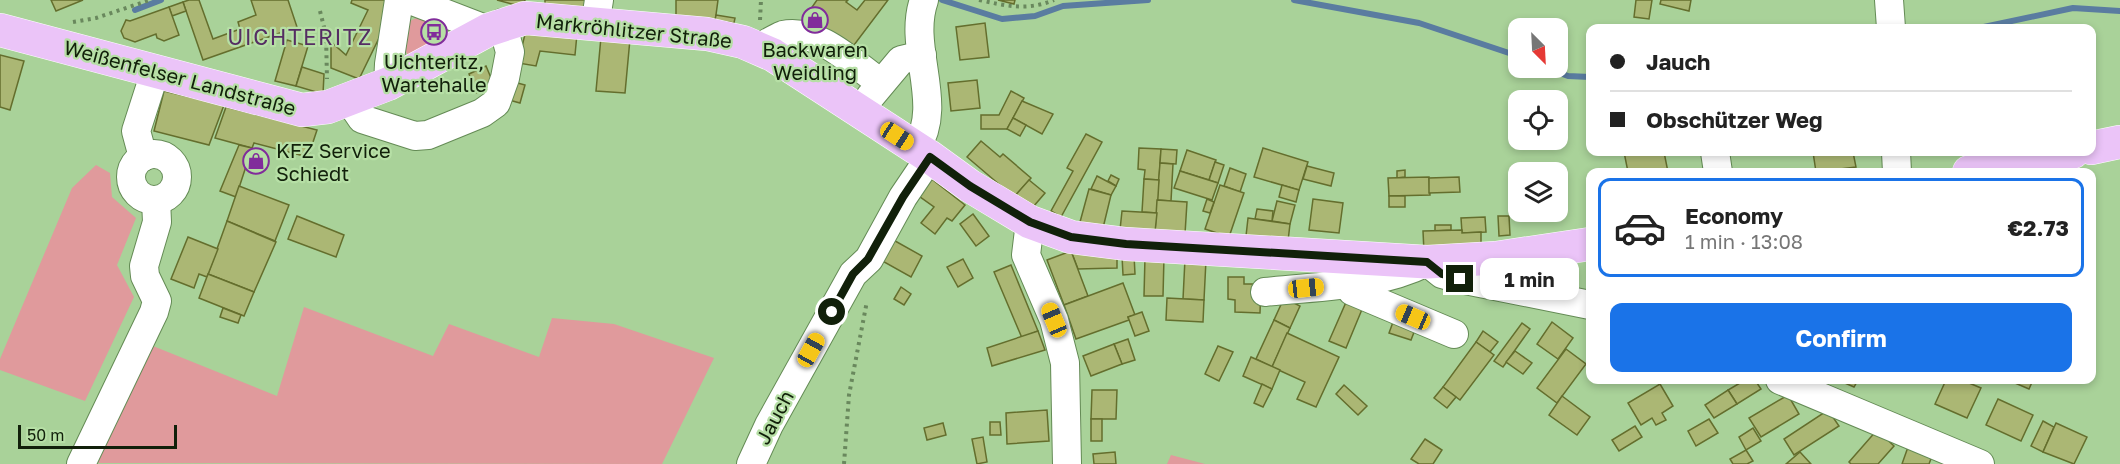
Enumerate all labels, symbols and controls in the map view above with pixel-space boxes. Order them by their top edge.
shop icon: Backwaren Weidling [800,5,830,35]
street label: Markröhlitzer Straße [535,8,733,52]
bus stop icon: Uichteritz, Wartehalle [419,17,449,47]
north arrow [1508,18,1568,78]
map controls [1508,18,1568,222]
district label: UICHTERITZ [227,23,373,50]
street label: Weißenfelser Landstraße [61,34,299,120]
place label: Backwaren Weidling [762,37,868,84]
text: Jauch [1646,48,1710,75]
place label: Uichteritz, Wartehalle [381,49,487,96]
button: locate [1508,90,1568,150]
text: Obschützer Weg [1646,106,1823,133]
car [877,119,917,153]
place label: KFZ Service Schiedt [276,138,391,185]
shop icon: KFZ Service Schiedt [241,146,271,176]
button: layers [1508,162,1568,222]
icon: car [1613,201,1667,255]
text: Economy [1685,202,1783,229]
text: €2.73 [2008,214,2069,241]
text: 1 min · 13:08 [1685,229,1803,253]
callout: 1 min [1481,258,1580,300]
route end [1446,265,1473,292]
text: 1 min [1504,267,1555,291]
car [1287,277,1325,299]
route start [818,298,845,325]
car [1039,300,1069,340]
car [1393,302,1433,332]
button: Confirm [1610,303,2072,372]
car [794,330,828,370]
street label: Jauch [750,386,798,448]
scale bar [18,422,177,450]
text: 50 m [27,425,64,445]

